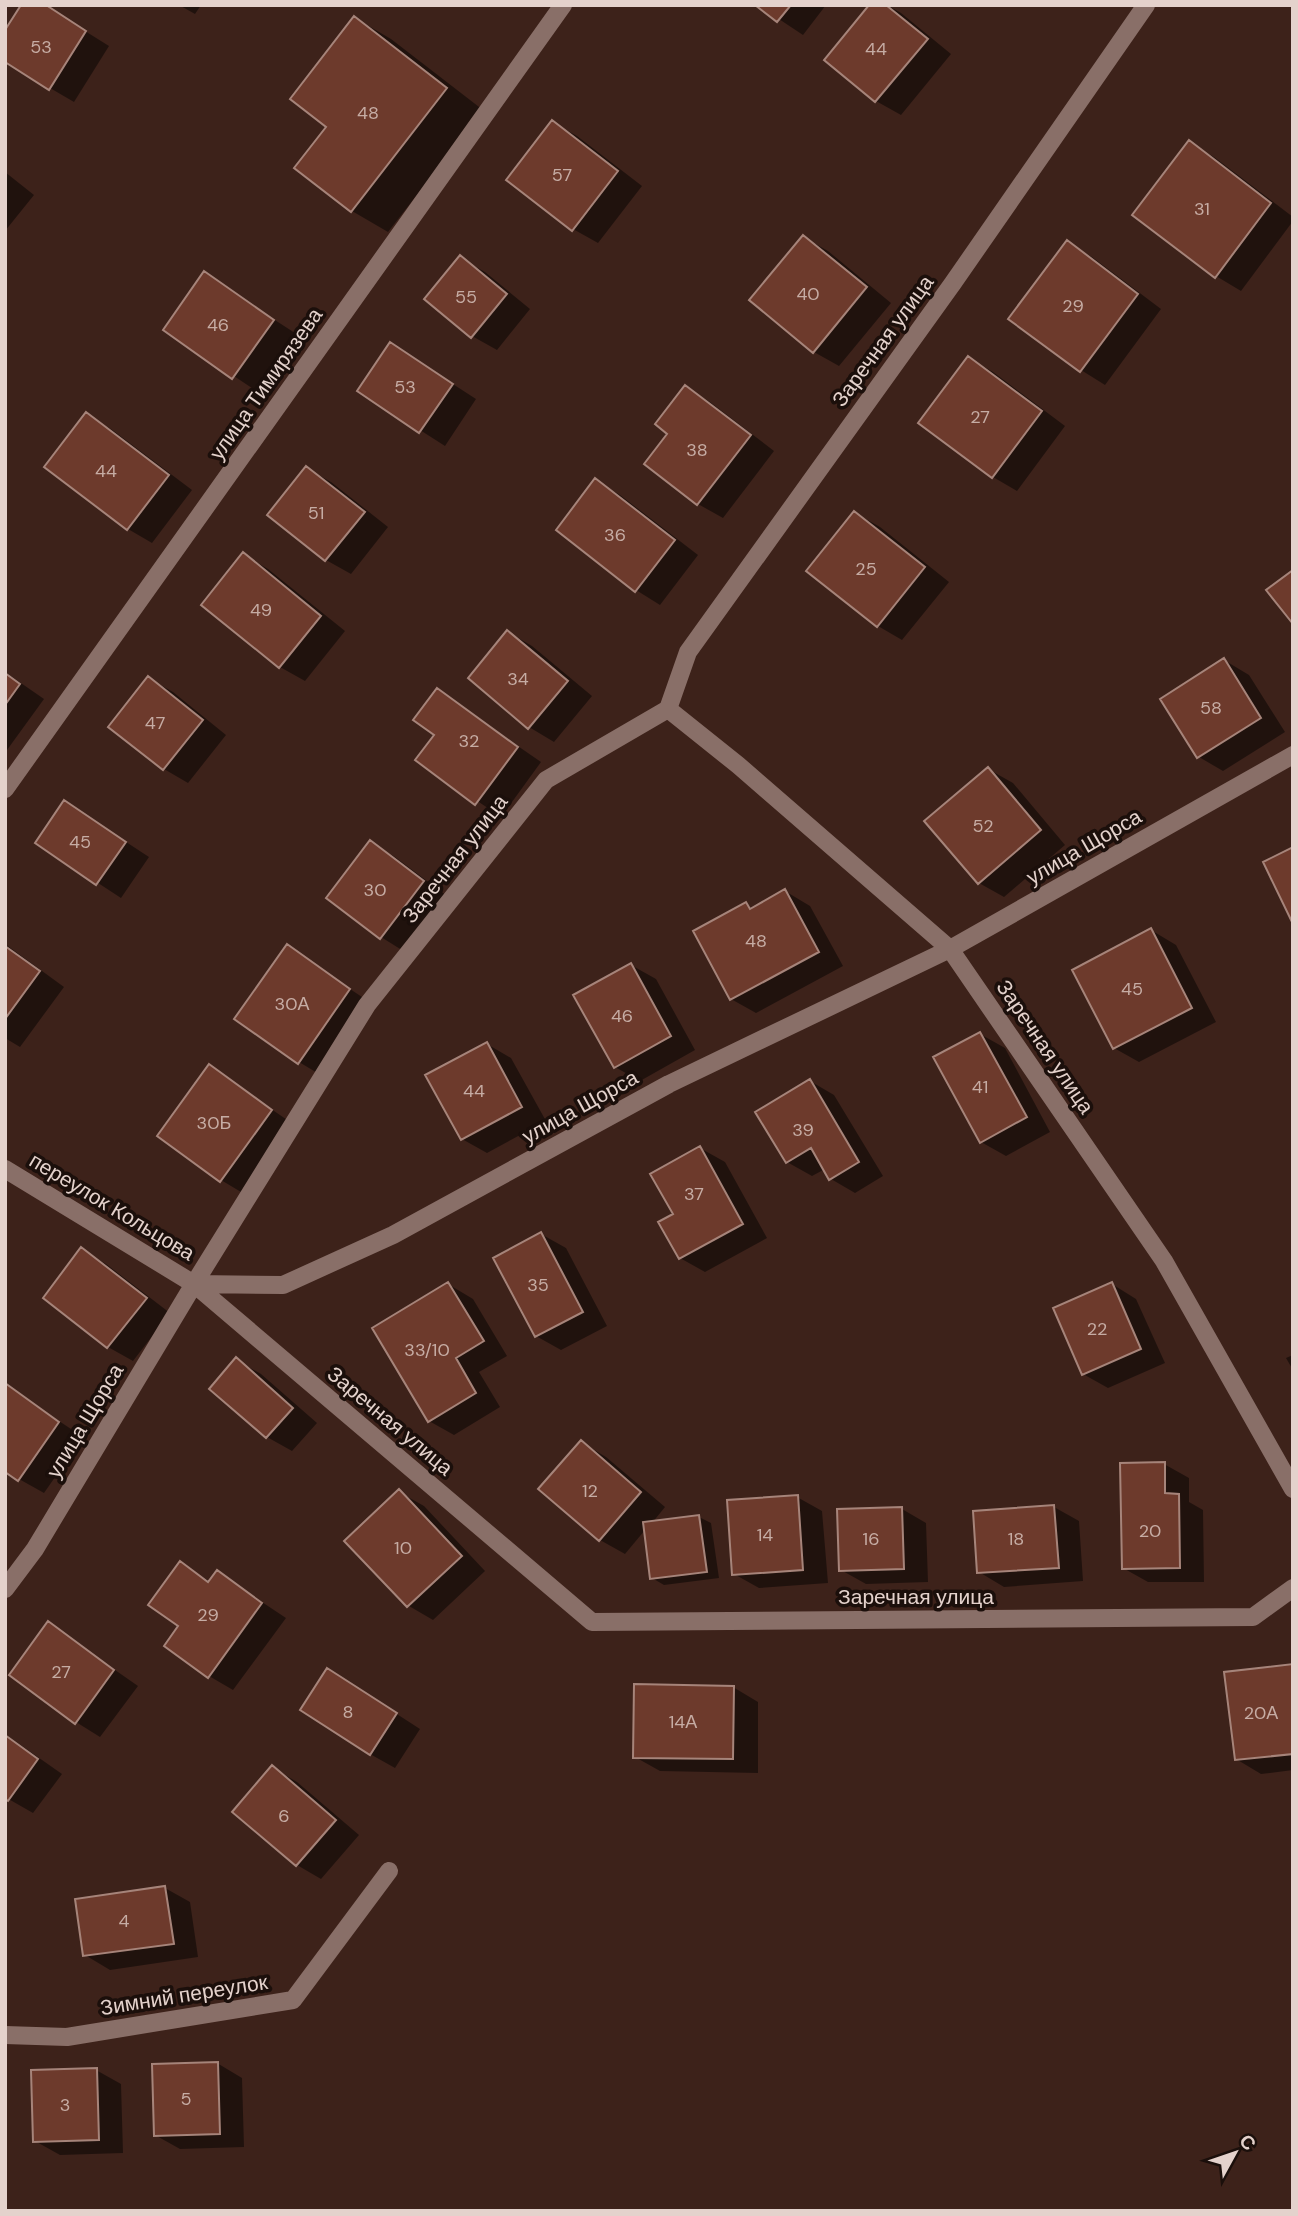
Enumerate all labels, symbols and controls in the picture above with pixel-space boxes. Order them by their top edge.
house number: 53 [30,35,52,59]
house number: 44 [865,37,887,61]
house number: 48 [357,101,379,125]
house number: 57 [552,163,572,187]
house number: 31 [1194,197,1210,221]
street label: Заречная улица [826,269,940,412]
house number: 40 [796,282,820,306]
house number: 55 [455,285,477,309]
house number: 29 [1062,294,1084,318]
street label: улица Тимирязева [203,302,329,466]
house number: 46 [207,313,229,337]
house number: 53 [394,375,416,399]
house number: 27 [970,405,990,429]
house number: 38 [686,438,708,462]
house number: 44 [95,459,117,483]
house number: 51 [308,501,324,525]
house number: 36 [604,523,626,547]
house number: 25 [855,557,877,581]
house number: 49 [250,598,272,622]
house number: 34 [507,667,529,691]
house number: 58 [1200,696,1222,720]
house number: 47 [145,711,165,735]
house number: 32 [458,729,480,753]
street label: Заречная улица [396,789,514,929]
street label: улица Щорса [1021,803,1147,891]
house number: 52 [972,814,994,838]
house number: 45 [69,830,91,854]
house number: 30 [364,878,386,902]
house number: 48 [745,929,767,953]
street label: Заречная улица [990,975,1100,1120]
house number: 45 [1121,977,1143,1001]
house number: 30А [275,992,309,1016]
house number: 46 [611,1004,633,1028]
street label: улица Щорса [517,1063,643,1150]
house number: 41 [972,1075,988,1099]
house number: 44 [463,1079,485,1103]
house number: 30Б [197,1111,231,1135]
house number: 39 [792,1118,814,1142]
street label: переулок Кольцова [24,1147,200,1268]
house number: 37 [684,1182,704,1206]
house number: 35 [527,1273,549,1297]
house number: 22 [1087,1317,1107,1341]
house number: 33/10 [404,1338,450,1362]
street label: улица Щорса [40,1358,130,1483]
street label: Заречная улица [321,1360,459,1482]
house number: 12 [582,1479,598,1503]
house number: 20 [1139,1519,1161,1543]
house number: 14 [757,1523,773,1547]
house number: 16 [863,1527,879,1551]
house number: 18 [1008,1527,1024,1551]
house number: 10 [394,1536,412,1560]
street label: Заречная улица [838,1583,994,1611]
house number: 29 [197,1603,219,1627]
house number: 27 [51,1660,71,1684]
house number: 8 [343,1700,353,1724]
house number: 20А [1244,1701,1278,1725]
house number: 14А [669,1710,697,1734]
house number: 6 [278,1804,290,1828]
house number: 4 [119,1909,130,1933]
street label: Зимний переулок [98,1968,270,2022]
house number: 5 [181,2087,191,2111]
house number: 3 [60,2093,70,2117]
north arrow [1200,2118,1270,2188]
text: С [1234,2129,1262,2156]

